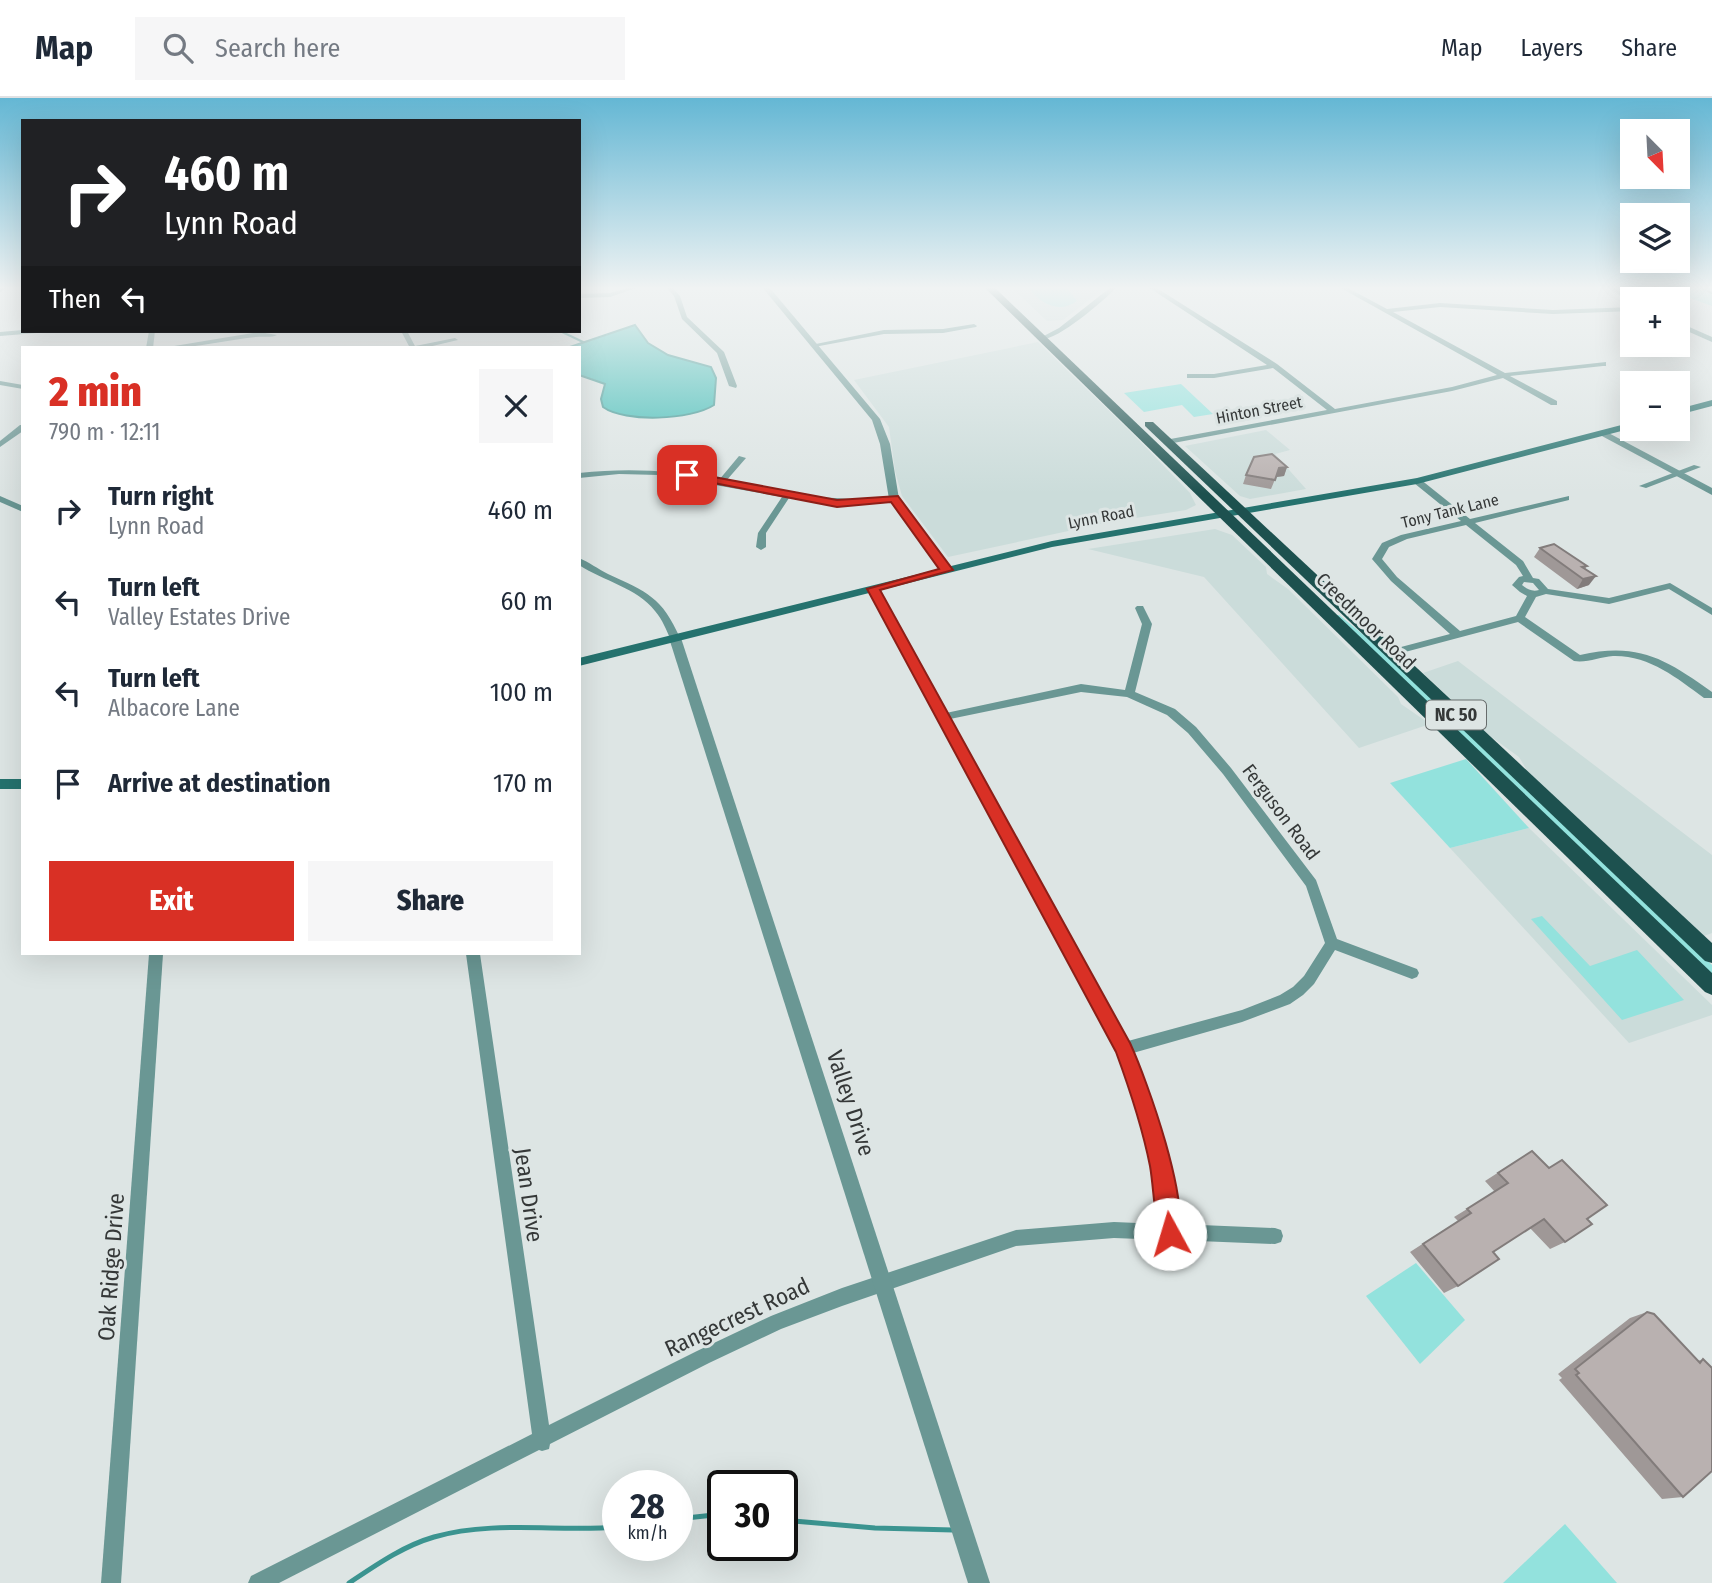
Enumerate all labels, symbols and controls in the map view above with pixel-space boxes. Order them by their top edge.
search box [135,17,625,80]
text: Map [35,28,93,68]
icon: search [159,29,197,67]
text: Search here [215,33,340,64]
text: Map [1441,34,1483,62]
text: Layers [1521,34,1583,62]
text: Share [1621,34,1677,62]
north arrow [1620,119,1690,189]
map controls [1620,119,1690,441]
text: 460 m [164,144,289,203]
icon: right [49,147,140,238]
button: layers [1620,203,1690,273]
text: Lynn Road [164,204,298,242]
icon: left [115,280,153,318]
text: Then [49,284,101,315]
button: + [1620,287,1690,357]
text: 2 min [49,367,142,417]
button: close [479,369,553,443]
button: − [1620,371,1690,441]
street label: Hinton Street [1214,392,1304,428]
text: 790 m · 12:11 [49,418,161,446]
pin [657,445,717,505]
icon: arrive [668,456,706,494]
text: Turn right [108,481,214,512]
street label: Tony Tank Lane [1399,490,1501,532]
icon: right [49,492,87,530]
text: 460 m [488,495,553,526]
street label: Lynn Road [1066,501,1136,533]
text: Lynn Road [108,512,204,540]
street label: Creedmoor Road [1311,568,1421,674]
text: Turn left [108,572,200,603]
icon: left [49,583,87,621]
text: 60 m [500,586,553,617]
text: Valley Estates Drive [108,603,290,631]
text: Turn left [108,663,200,694]
icon: left [49,674,87,712]
text: 100 m [490,677,553,708]
text: Albacore Lane [108,694,240,722]
road number: NC 50 [1426,700,1486,730]
street label: Ferguson Road [1237,760,1325,864]
icon: arrive [49,765,87,803]
text: Arrive at destination [108,768,331,799]
text: 170 m [493,768,553,799]
button: Exit [49,861,294,941]
button: Share [308,861,553,941]
street label: Valley Drive [821,1047,881,1159]
street label: Jean Drive [509,1146,549,1244]
street label: Oak Ridge Drive [92,1192,130,1342]
position arrow [1133,1197,1207,1271]
street label: Rangecrest Road [660,1271,814,1363]
speed limit sign: 30 [707,1470,798,1561]
text: 28 [630,1485,665,1527]
text: km/h [627,1522,668,1544]

